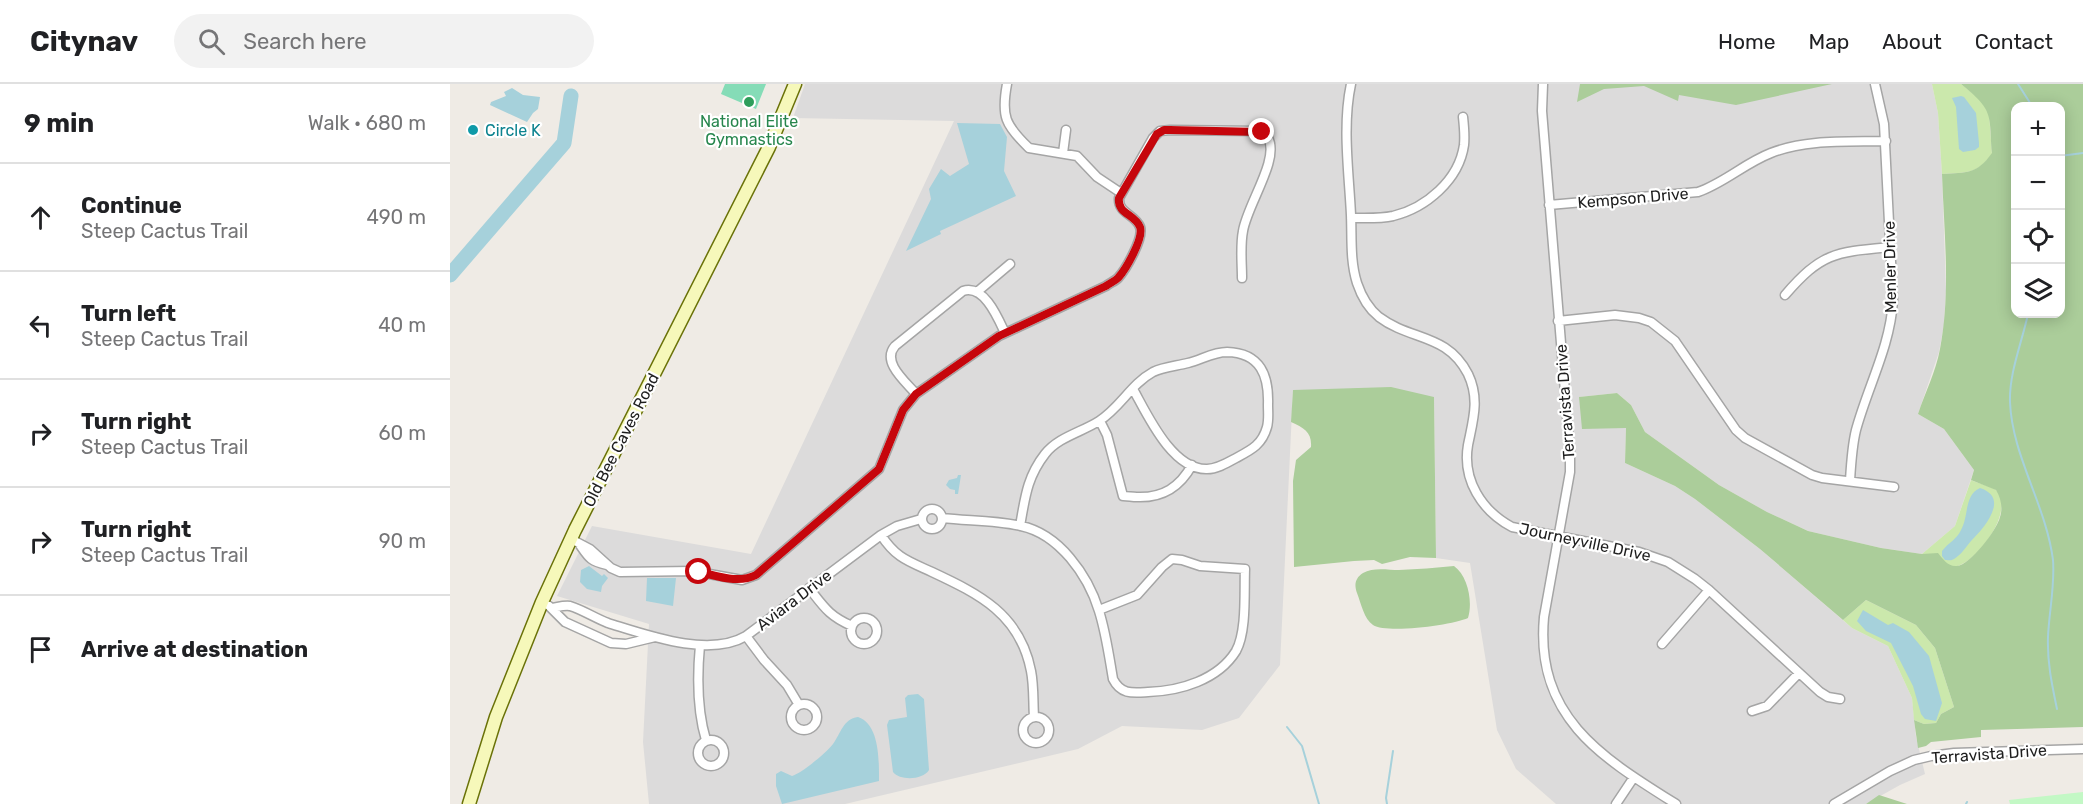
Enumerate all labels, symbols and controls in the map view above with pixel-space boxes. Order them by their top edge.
search box [174,14,594,68]
text: Citynav [30,25,138,58]
icon: search [195,25,228,58]
text: Search here [243,28,367,55]
text: Home [1718,29,1775,54]
text: Map [1808,29,1849,54]
text: About [1882,29,1942,54]
text: Contact [1975,29,2053,54]
marker: National Elite Gymnastics [742,95,756,109]
map controls [2011,102,2065,318]
button: + [2011,102,2065,156]
text: 9 min [24,108,94,139]
text: Walk · 680 m [308,111,426,135]
place label: National Elite Gymnastics [700,112,798,149]
route end [1248,118,1274,144]
place label: Circle K [485,121,541,140]
marker: Circle K [466,123,480,137]
button: − [2011,156,2065,210]
street label: Kempson Drive [1577,184,1689,212]
text: Continue [81,192,182,219]
icon: ahead [24,201,57,234]
text: 490 m [367,205,426,229]
button: locate [2011,210,2065,264]
text: Steep Cactus Trail [81,219,248,243]
street label: Menler Drive [1880,221,1900,313]
button: layers [2011,264,2065,318]
text: Turn left [81,300,176,327]
icon: left [24,309,57,342]
text: 40 m [378,313,426,337]
text: Steep Cactus Trail [81,327,248,351]
street label: Terravista Drive [1551,344,1579,460]
street label: Old Bee Caves Road [579,370,663,510]
text: Turn right [81,408,191,435]
icon: right [24,417,57,450]
text: 60 m [379,421,426,445]
text: Steep Cactus Trail [81,435,248,459]
text: Turn right [81,516,191,543]
street label: Journeyville Drive [1517,519,1653,565]
icon: right [24,525,57,558]
text: 90 m [379,529,426,553]
text: Steep Cactus Trail [81,543,248,567]
route start [685,558,711,584]
street label: Aviara Drive [753,566,835,634]
icon: arrive [24,633,57,666]
text: Arrive at destination [81,636,308,663]
street label: Terravista Drive [1931,740,2047,768]

